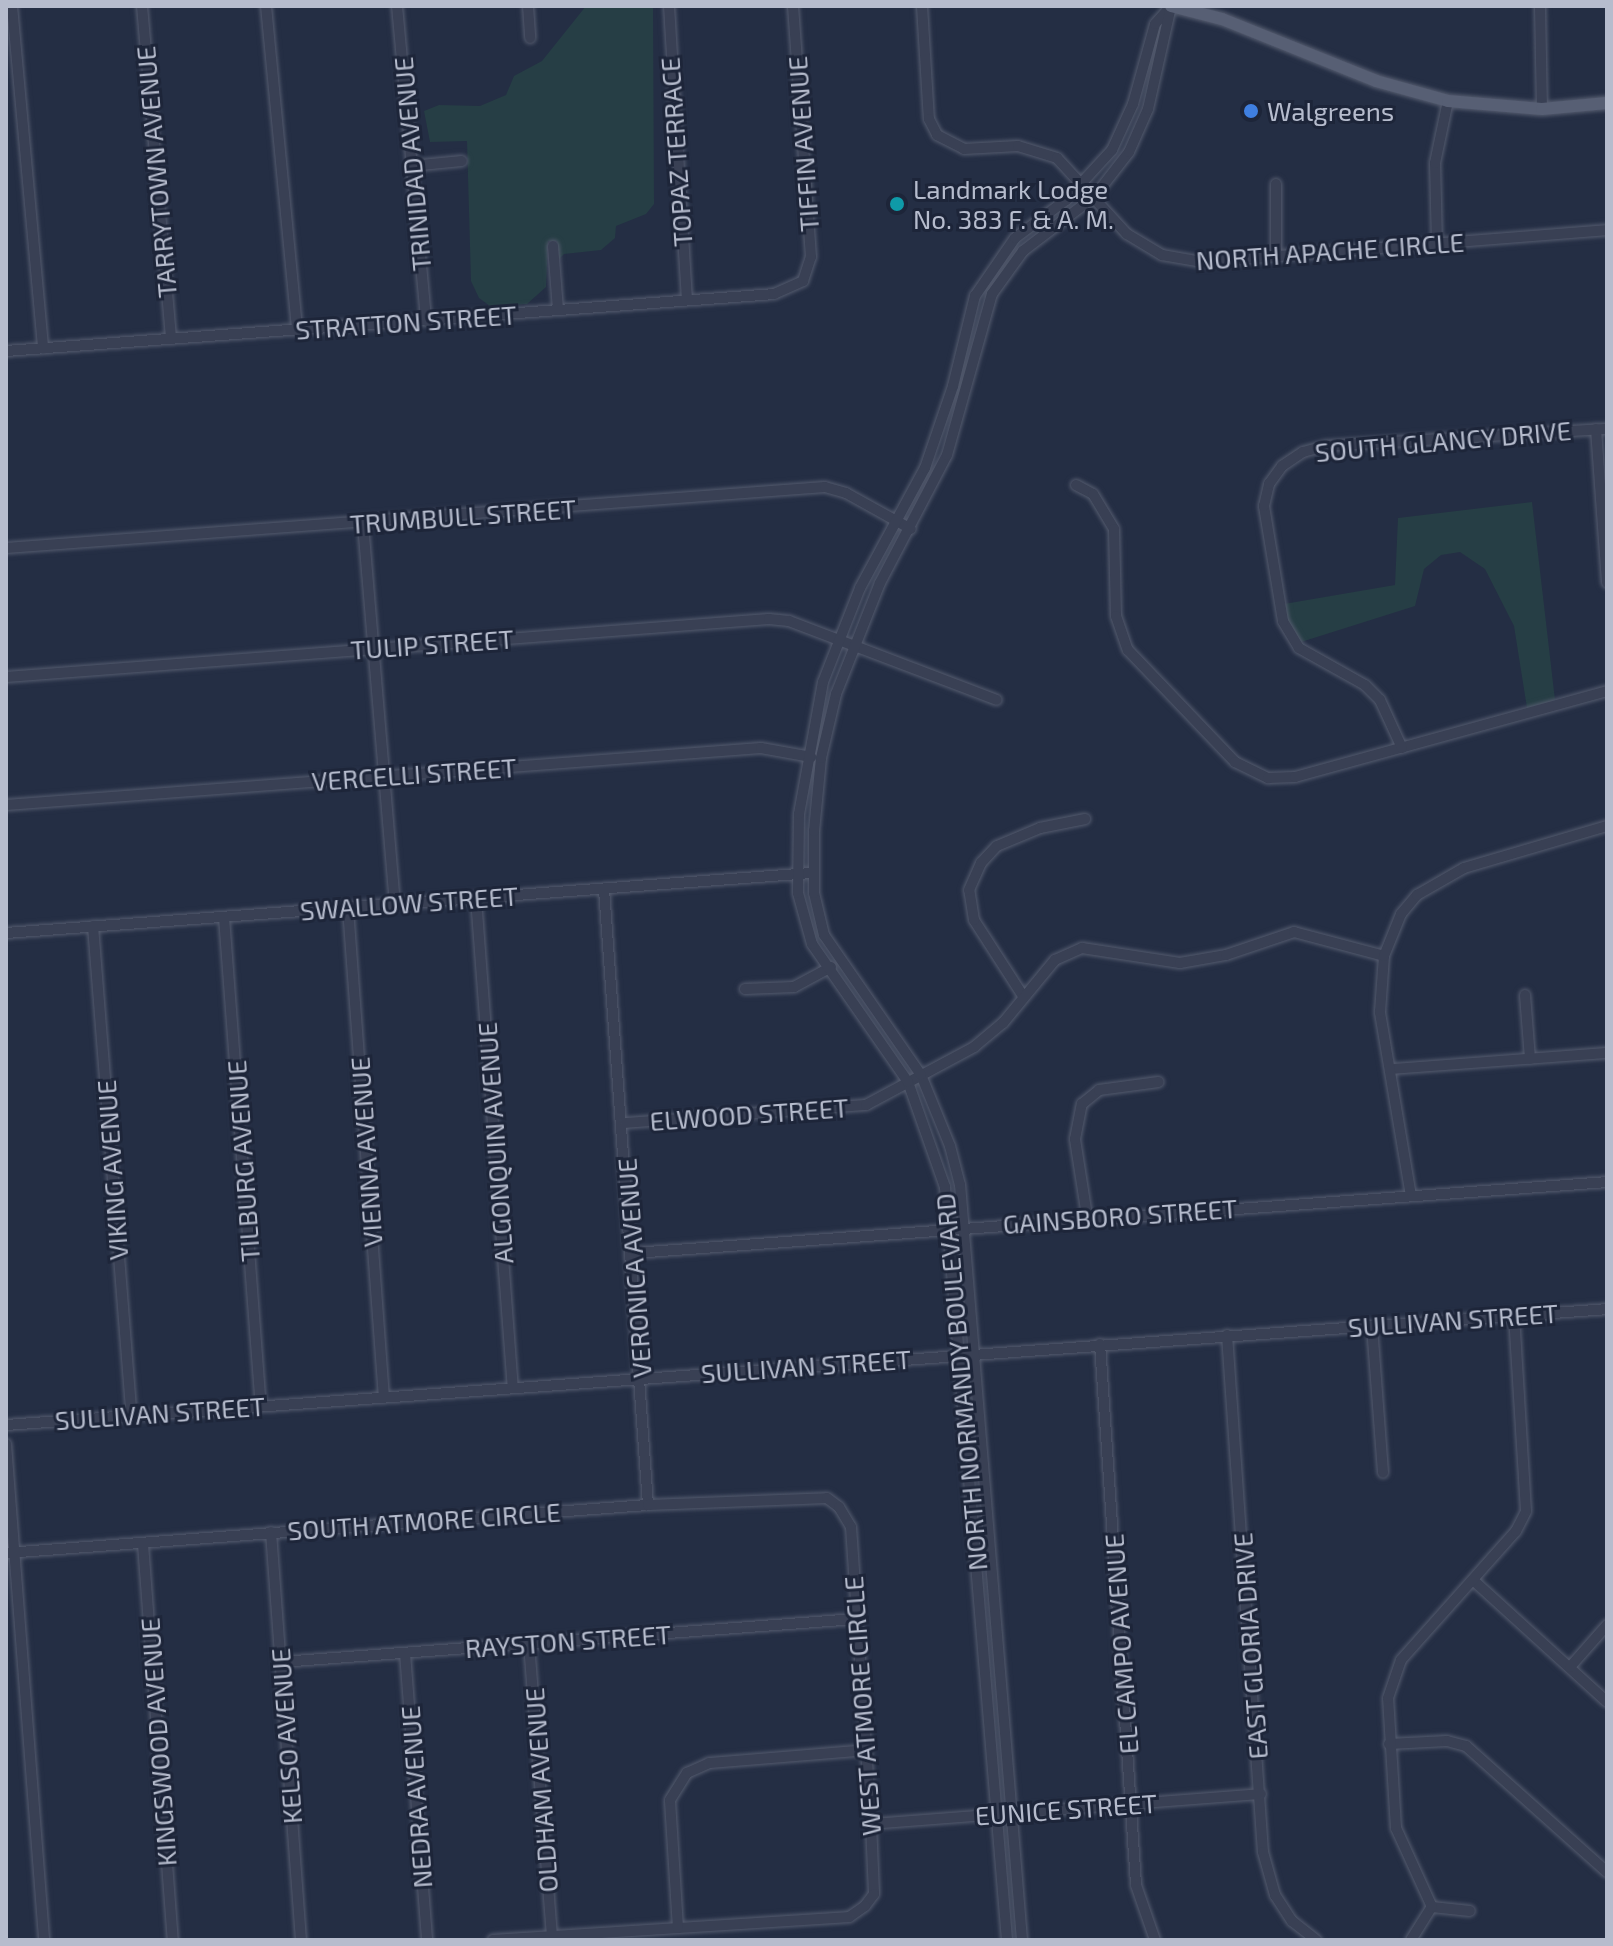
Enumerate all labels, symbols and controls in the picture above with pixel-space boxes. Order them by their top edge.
street label: TARRYTOWN AVENUE [129,45,183,299]
street label: TRINIDAD AVENUE [387,55,437,273]
street label: TIFFIN AVENUE [781,55,825,233]
street label: TOPAZ TERRACE [654,56,698,248]
place label: Walgreens [1267,95,1394,127]
marker: Walgreens [1242,102,1260,120]
place label: Landmark Lodge No. 383 F. & A. M. [913,173,1115,234]
marker: Landmark Lodge No. 383 F. & A. M. [888,195,906,213]
street label: NORTH APACHE CIRCLE [1195,226,1465,276]
street label: STRATTON STREET [294,299,518,345]
street label: SOUTH GLANCY DRIVE [1313,414,1573,468]
street label: TRUMBULL STREET [349,493,577,539]
street label: TULIP STREET [349,623,515,665]
street label: VERCELLI STREET [311,751,517,797]
street label: SWALLOW STREET [299,880,519,926]
street label: ALGONQUIN AVENUE [471,1021,519,1265]
street label: VIENNA AVENUE [344,1055,388,1249]
street label: TILBURG AVENUE [220,1059,266,1263]
street label: VIKING AVENUE [90,1079,134,1261]
street label: ELWOOD STREET [649,1091,849,1137]
street label: VERONICA AVENUE [611,1156,657,1380]
street label: NORTH NORMANDY BOULEVARD [929,1192,993,1572]
street label: GAINSBORO STREET [1002,1192,1238,1240]
street label: SULLIVAN STREET [1347,1297,1559,1343]
street label: SULLIVAN STREET [700,1343,912,1389]
street label: SULLIVAN STREET [54,1390,266,1436]
street label: SOUTH ATMORE CIRCLE [286,1496,562,1546]
street label: EAST GLORIA DRIVE [1226,1531,1274,1761]
street label: EL CAMPO AVENUE [1098,1532,1144,1756]
street label: WEST ATMORE CIRCLE [837,1574,887,1838]
street label: KINGSWOOD AVENUE [134,1616,182,1868]
street label: RAYSTON STREET [464,1618,672,1664]
street label: KELSO AVENUE [264,1647,308,1825]
street label: OLDHAM AVENUE [518,1686,564,1894]
street label: NEDRA AVENUE [394,1704,438,1890]
street label: EUNICE STREET [974,1787,1158,1831]

